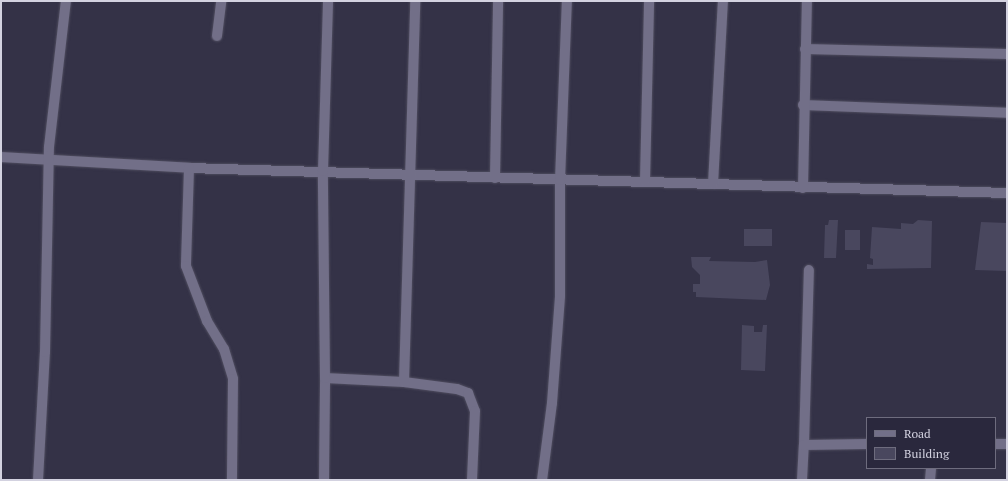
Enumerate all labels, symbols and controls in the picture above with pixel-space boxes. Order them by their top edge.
legend [866,417,996,469]
text: Road [904,426,931,441]
text: Building [904,446,949,461]

